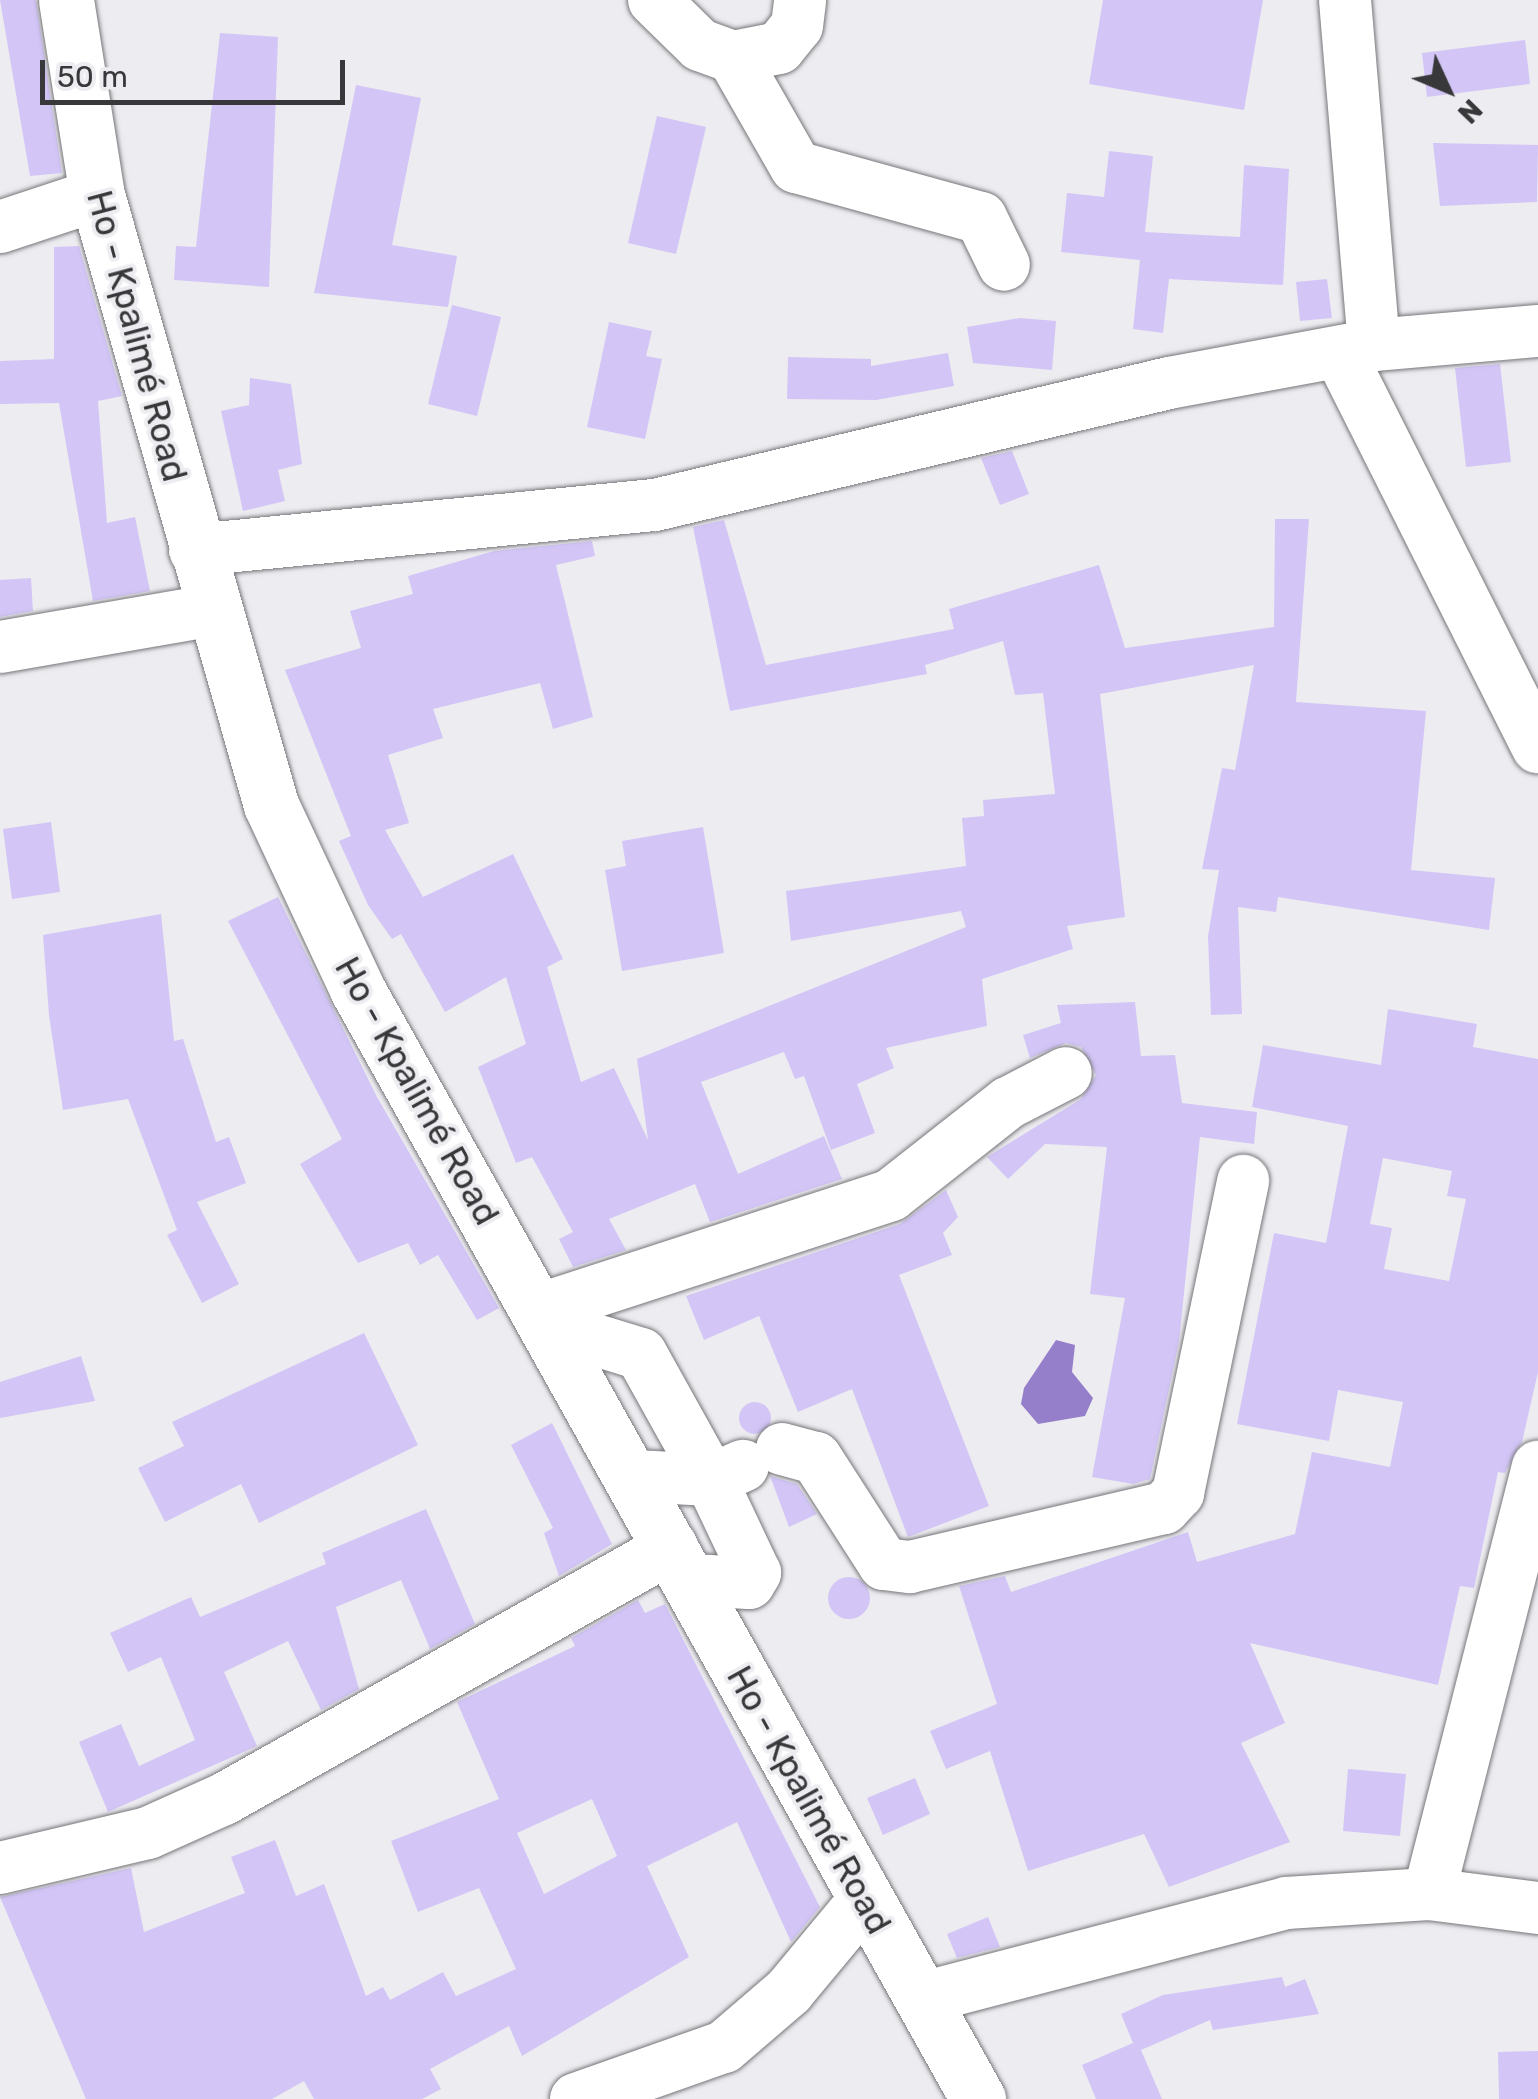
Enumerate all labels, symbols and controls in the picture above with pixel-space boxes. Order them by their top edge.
scale bar [45,40,350,102]
north arrow [1398,40,1498,140]
text: 50 m [57,59,128,95]
text: N [1451,92,1489,130]
street label: Ho - Kpalimé Road [78,186,196,486]
street label: Ho - Kpalimé Road [326,950,508,1232]
street label: Ho - Kpalimé Road [718,1659,900,1941]

